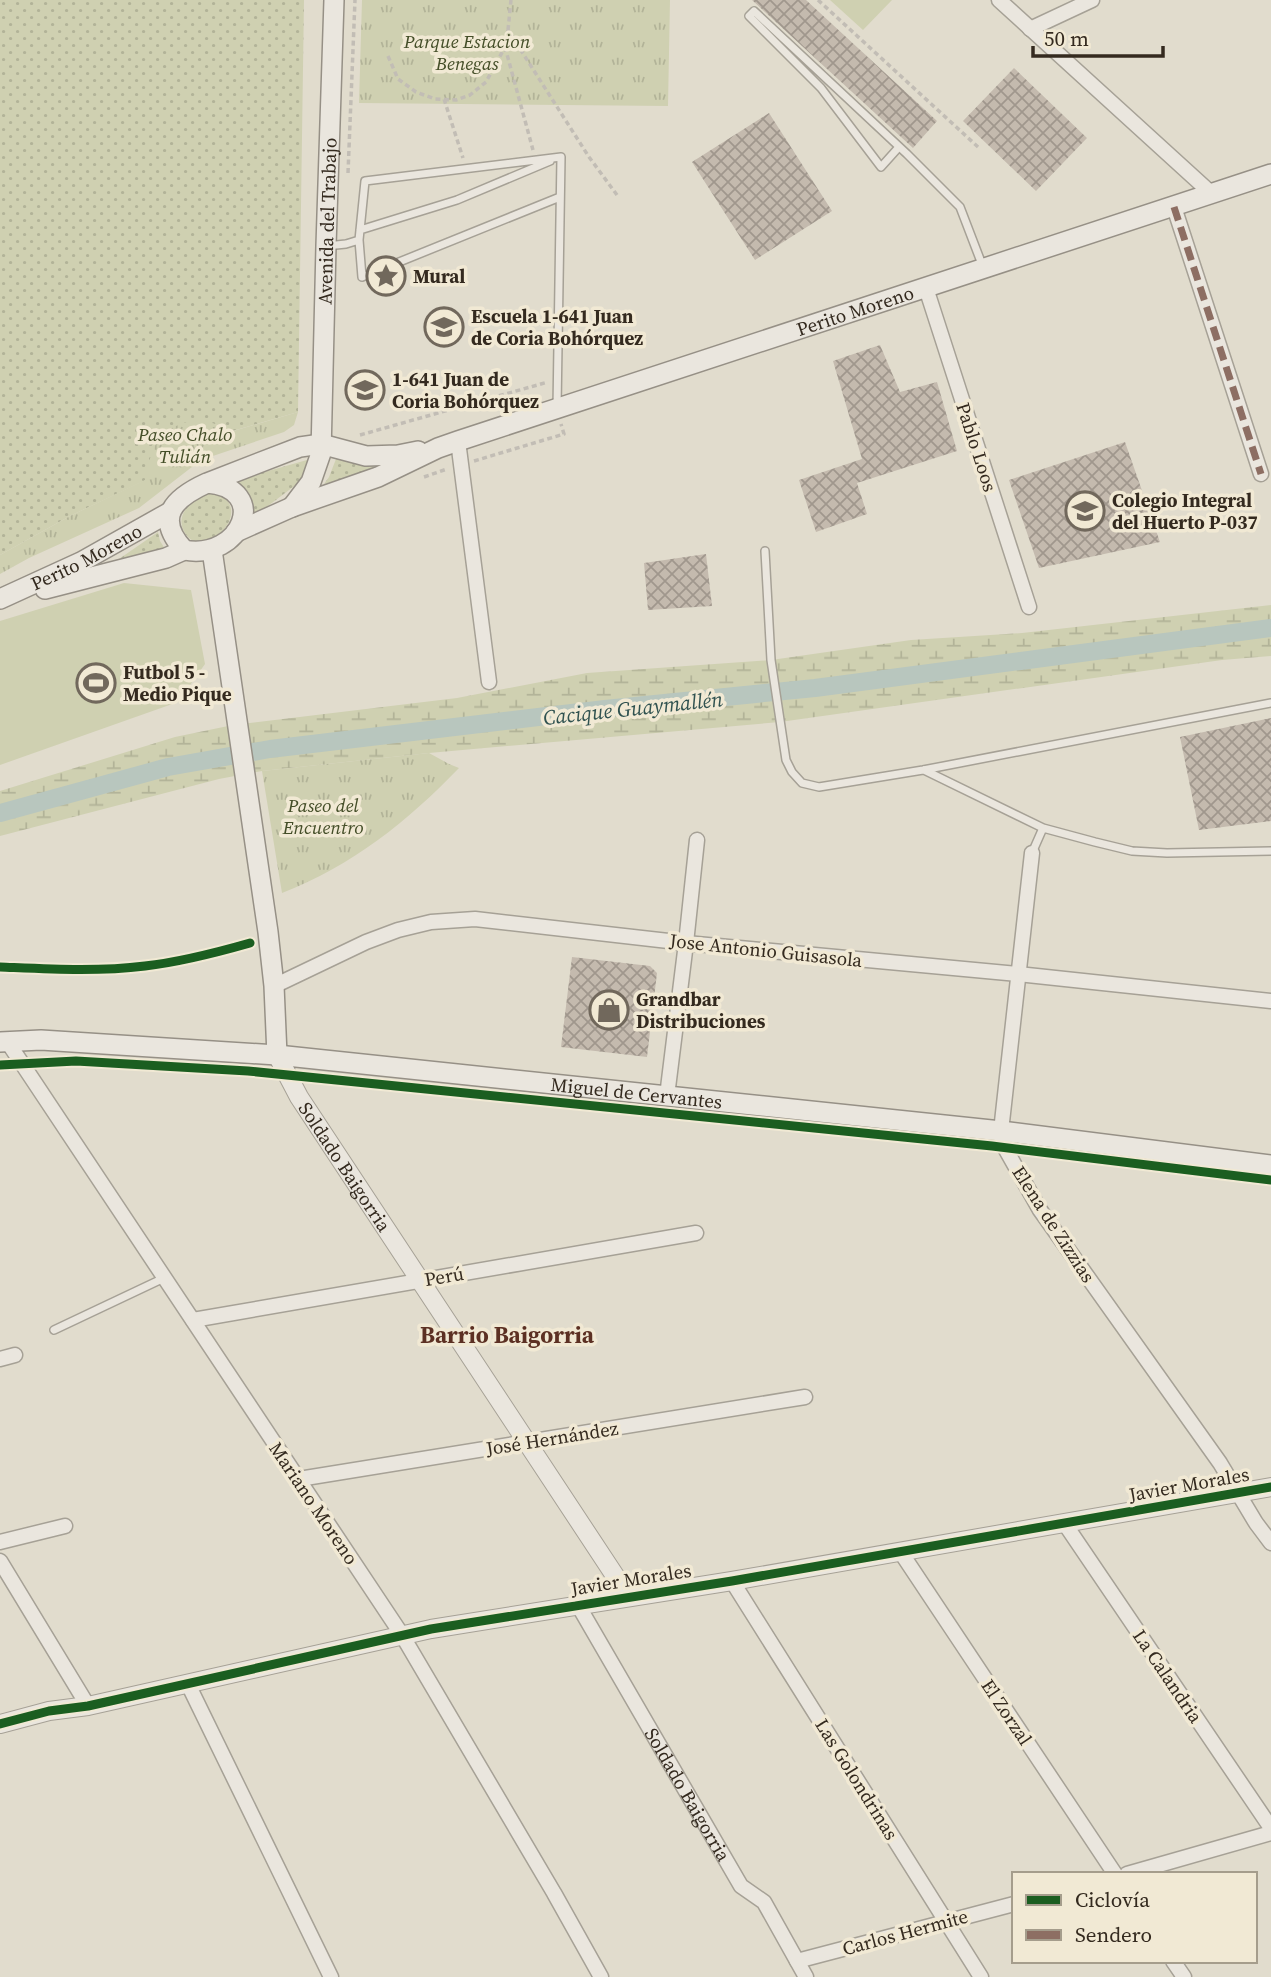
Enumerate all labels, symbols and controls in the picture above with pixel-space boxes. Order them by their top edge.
scale bar [1033,14,1162,58]
text: 50 m [1044,24,1089,53]
park label: Parque Estacion Benegas [403,28,531,76]
street label: Avenida del Trabajo [312,137,343,305]
place icon: Mural [365,255,407,297]
place label: Mural [413,263,466,289]
street label: Perito Moreno [793,279,917,342]
place label: Escuela 1-641 Juan de Coria Bohórquez [471,303,643,351]
school or university icon: Escuela 1-641 Juan de Coria Bohórquez [423,306,465,348]
place label: 1-641 Juan de Coria Bohórquez [392,366,539,414]
school or university icon: 1-641 Juan de Coria Bohórquez [344,369,386,411]
street label: Pablo Loos [950,399,1004,495]
park label: Paseo Chalo Tulián [137,421,232,469]
place label: Colegio Integral del Huerto P-037 [1112,487,1258,535]
school or university icon: Colegio Integral del Huerto P-037 [1064,490,1106,532]
street label: Perito Moreno [26,517,147,596]
place label: Futbol 5 - Medio Pique [123,659,232,707]
sports icon: Futbol 5 - Medio Pique [75,662,117,704]
water label: Cacique Guaymallén [542,684,725,732]
park label: Paseo del Encuentro [281,792,364,840]
street label: Jose Antonio Guisasola [667,927,864,973]
place label: Grandbar Distribuciones [636,986,766,1034]
shop icon: Grandbar Distribuciones [588,989,630,1031]
street label: Miguel de Cervantes [549,1071,724,1115]
street label: Soldado Baigorria [293,1097,397,1237]
street label: Elena de Zizzias [1007,1161,1101,1287]
street label: Perú [422,1260,466,1292]
district label: Barrio Baigorria [420,1319,595,1351]
street label: José Hernández [483,1415,620,1461]
street label: Mariano Moreno [263,1437,365,1569]
street label: Javier Morales [1126,1461,1251,1508]
street label: Javier Morales [568,1557,693,1602]
street label: La Calandria [1127,1624,1209,1728]
street label: El Zorzal [975,1674,1039,1750]
street label: Las Golondrinas [809,1713,905,1845]
street label: Soldado Baigorria [639,1723,737,1866]
legend [1012,1872,1257,1963]
text: Ciclovía [1075,1885,1150,1914]
street label: Carlos Hermite [839,1903,971,1961]
text: Sendero [1075,1920,1152,1949]

